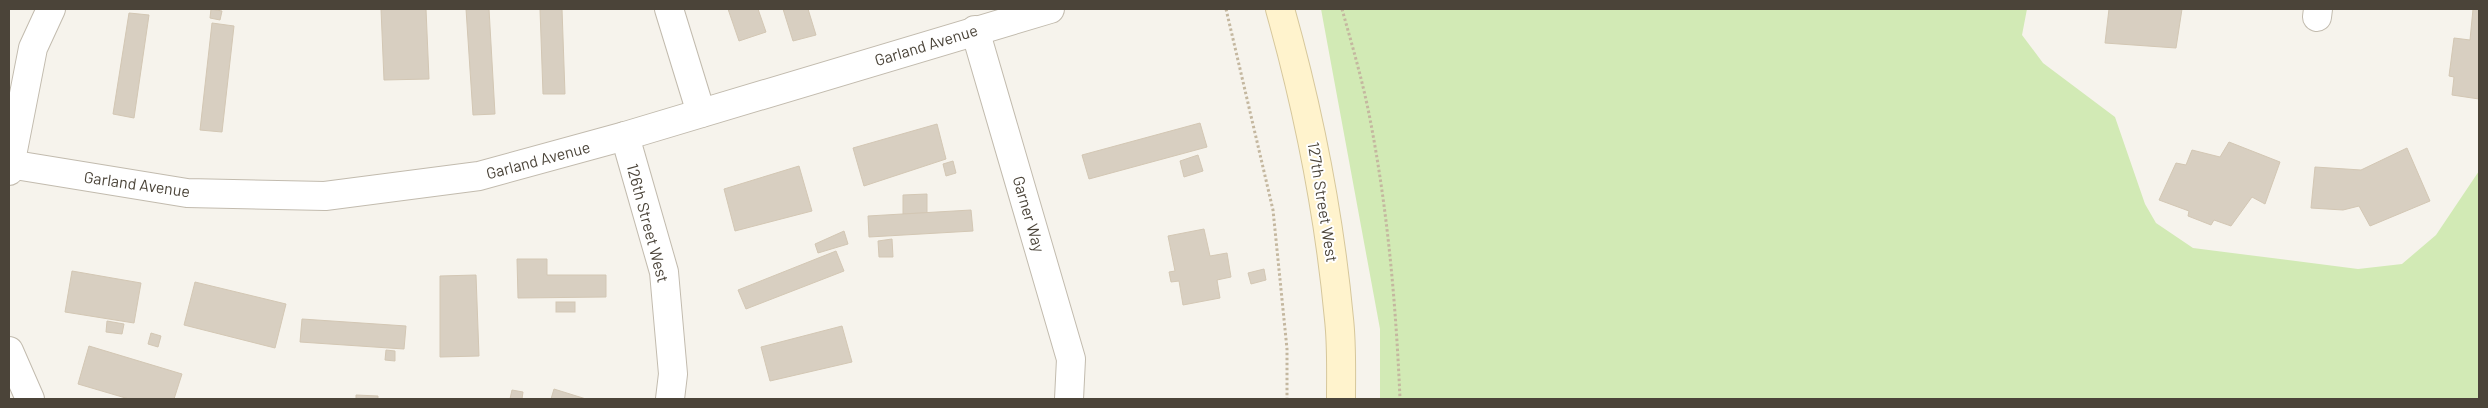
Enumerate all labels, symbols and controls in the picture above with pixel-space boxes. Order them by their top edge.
street label: Garland Avenue [872,20,980,69]
street label: Garland Avenue [484,137,592,183]
street label: 127th Street West [1305,140,1342,263]
street label: 126th Street West [624,161,673,284]
street label: Garland Avenue [83,167,191,200]
street label: Garner Way [1010,174,1050,255]

